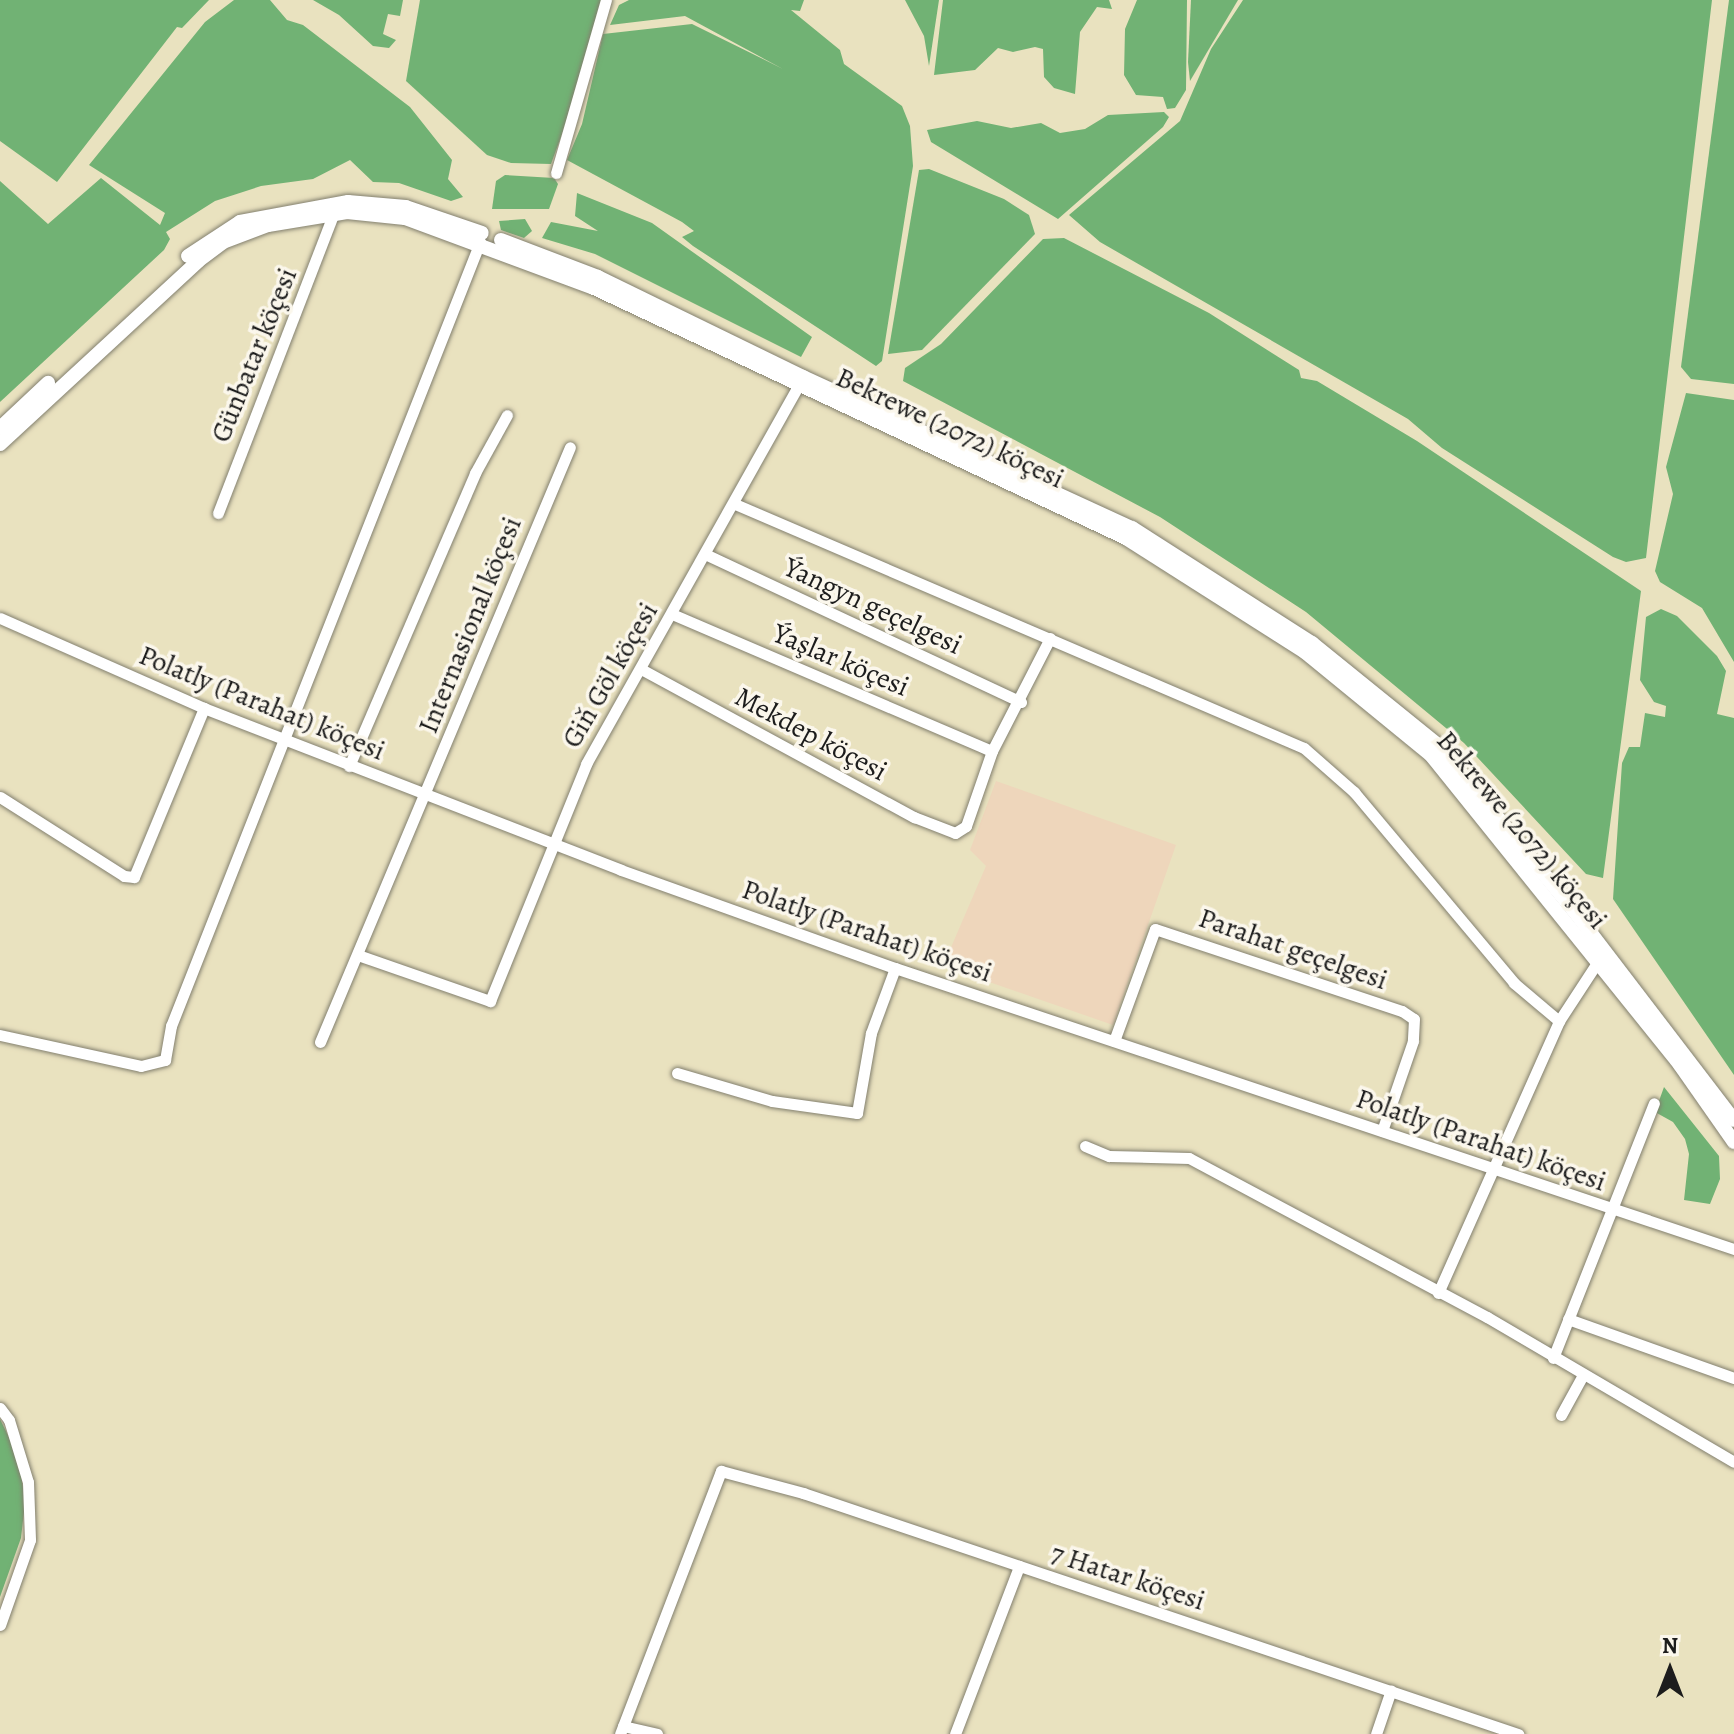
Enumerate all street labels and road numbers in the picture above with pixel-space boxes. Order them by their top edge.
street label: Günbatar köçesi [204,263,304,447]
street label: Bekrewe (2072) köçesi [831,360,1069,496]
street label: Internasional köçesi [411,512,529,738]
street label: Ýangyn geçelgesi [779,550,967,662]
street label: Giň Göl köçesi [555,596,665,754]
street label: Ýaşlar köçesi [768,616,914,704]
street label: Polatly (Parahat) köçesi [134,638,390,768]
street label: Mekdep köçesi [729,680,893,788]
street label: Bekrewe (2072) köçesi [1429,724,1615,936]
street label: Polatly (Parahat) köçesi [738,872,996,990]
street label: Parahat geçelgesi [1194,901,1392,997]
street label: Polatly (Parahat) köçesi [1352,1081,1610,1199]
street label: 7 Hatar köçesi [1047,1536,1209,1618]

